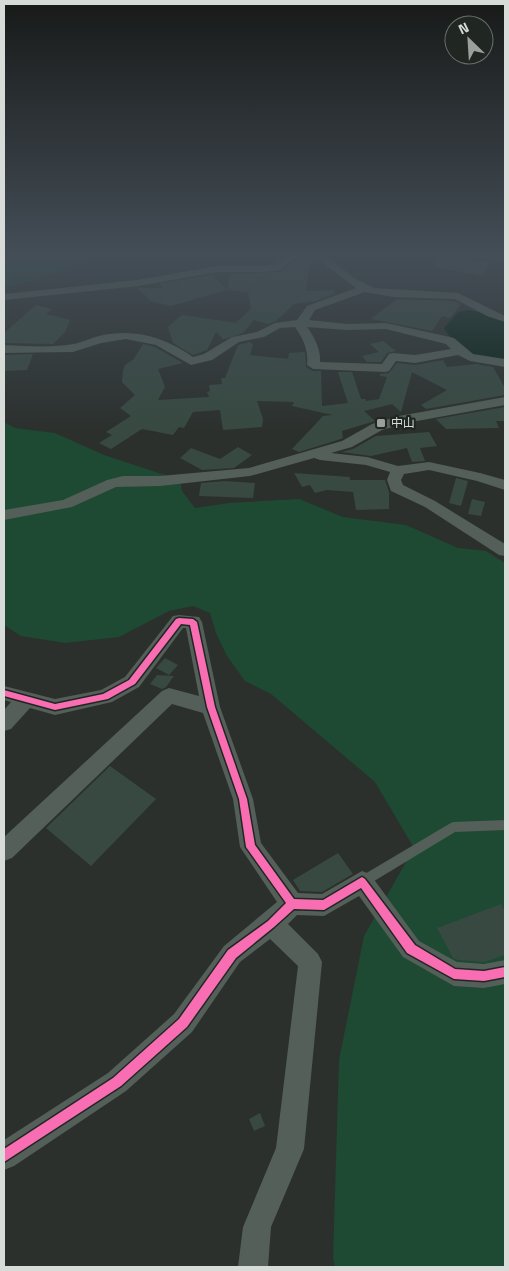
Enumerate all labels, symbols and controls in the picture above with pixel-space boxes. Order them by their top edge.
north arrow [444,15,494,65]
text: N [454,16,472,39]
place label: 中山 [391,413,415,432]
marker: 中山 [375,417,387,429]

